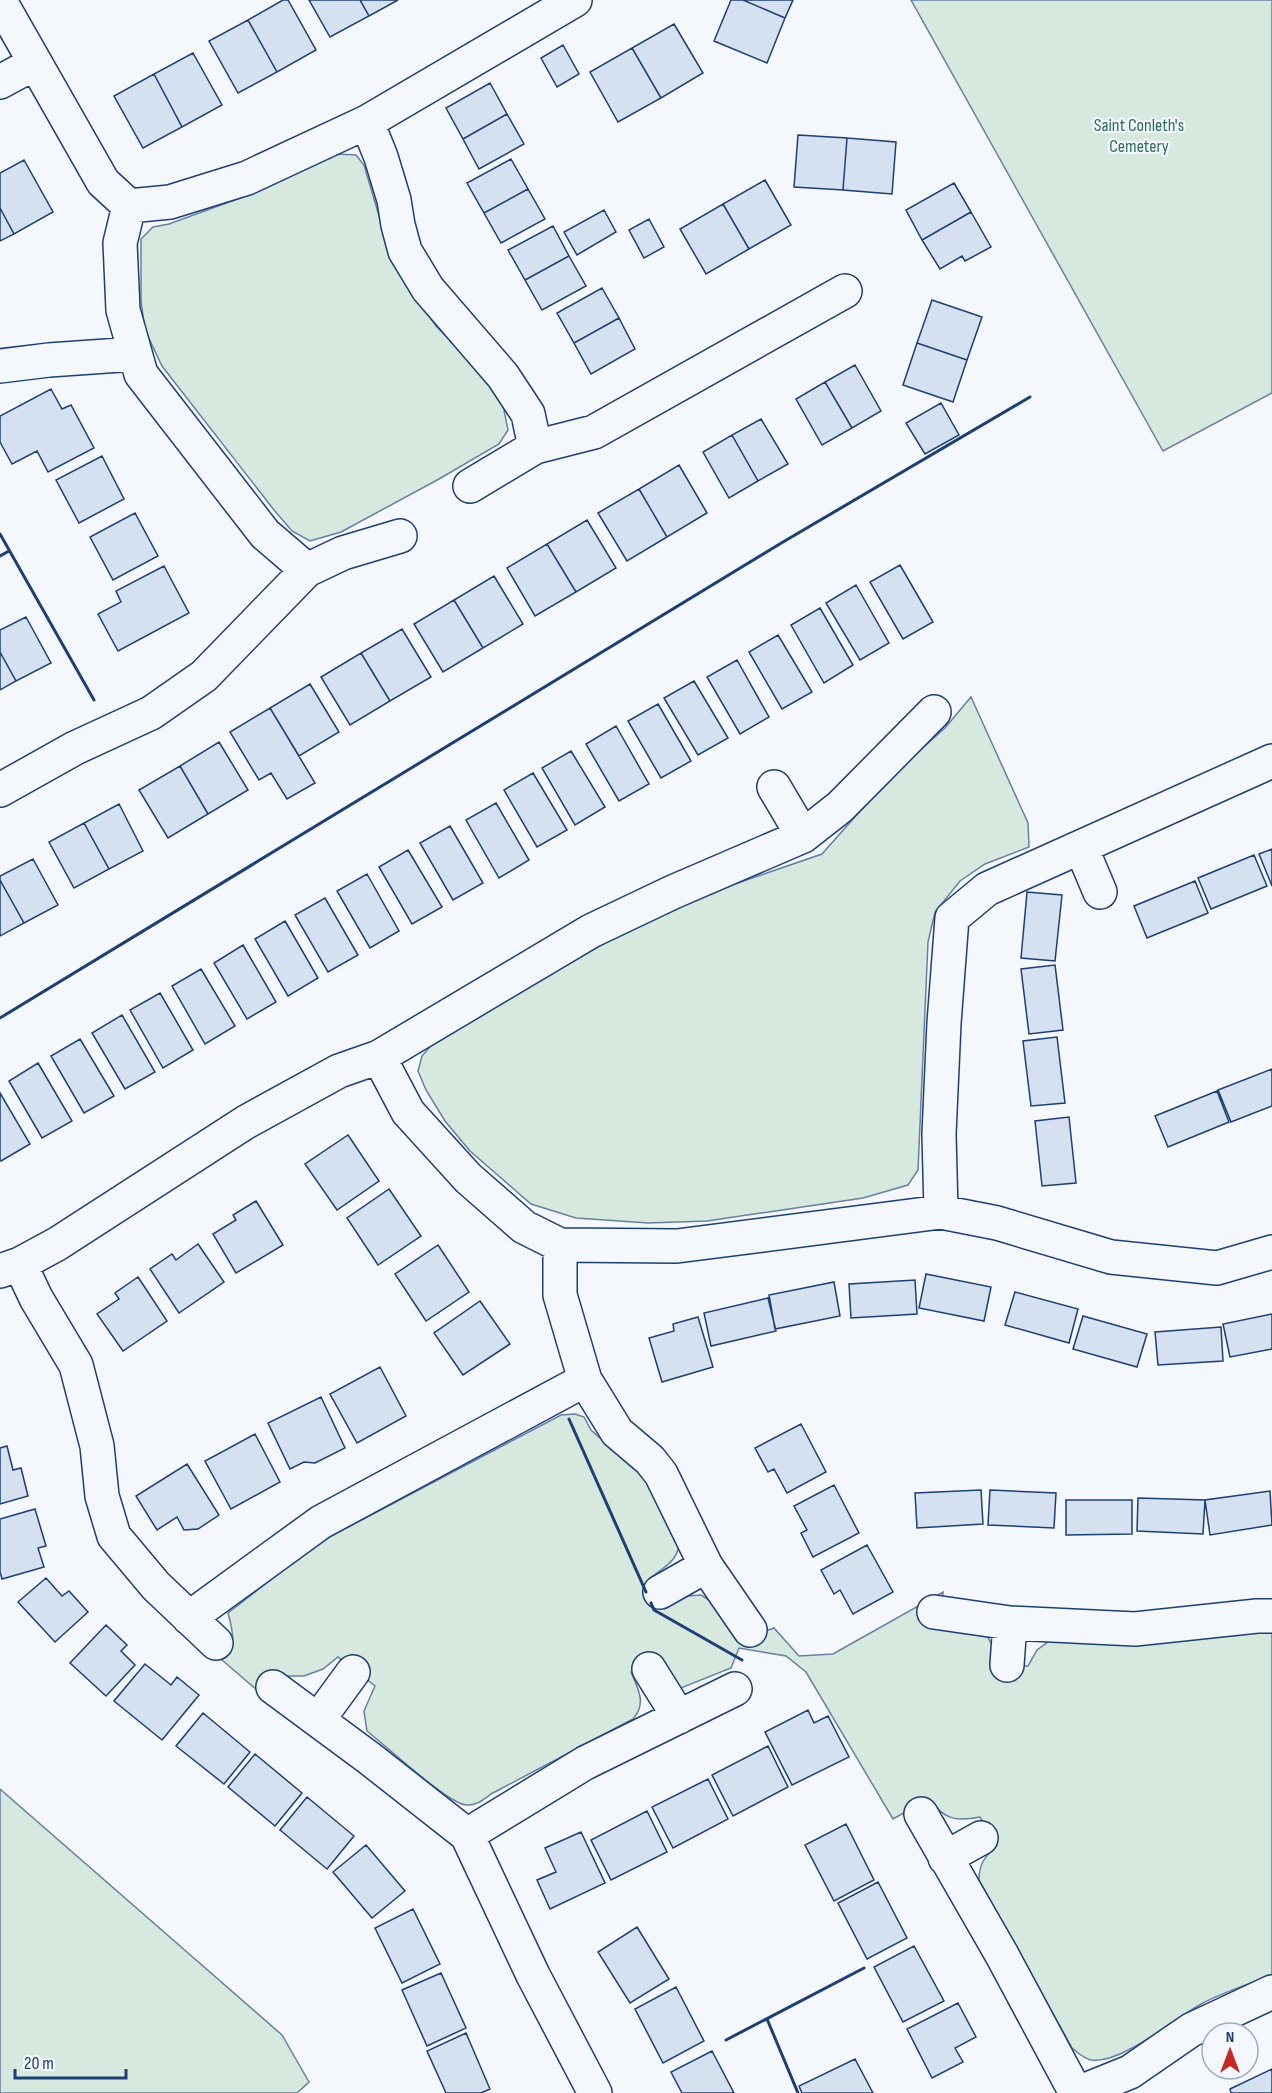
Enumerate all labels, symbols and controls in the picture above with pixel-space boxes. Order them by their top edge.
park label: Saint Conleth's Cemetery [1094,115,1184,157]
north arrow [1200,2021,1260,2081]
text: N [1226,2028,1234,2047]
scale bar [15,2042,126,2080]
text: 20 m [24,2053,54,2074]

